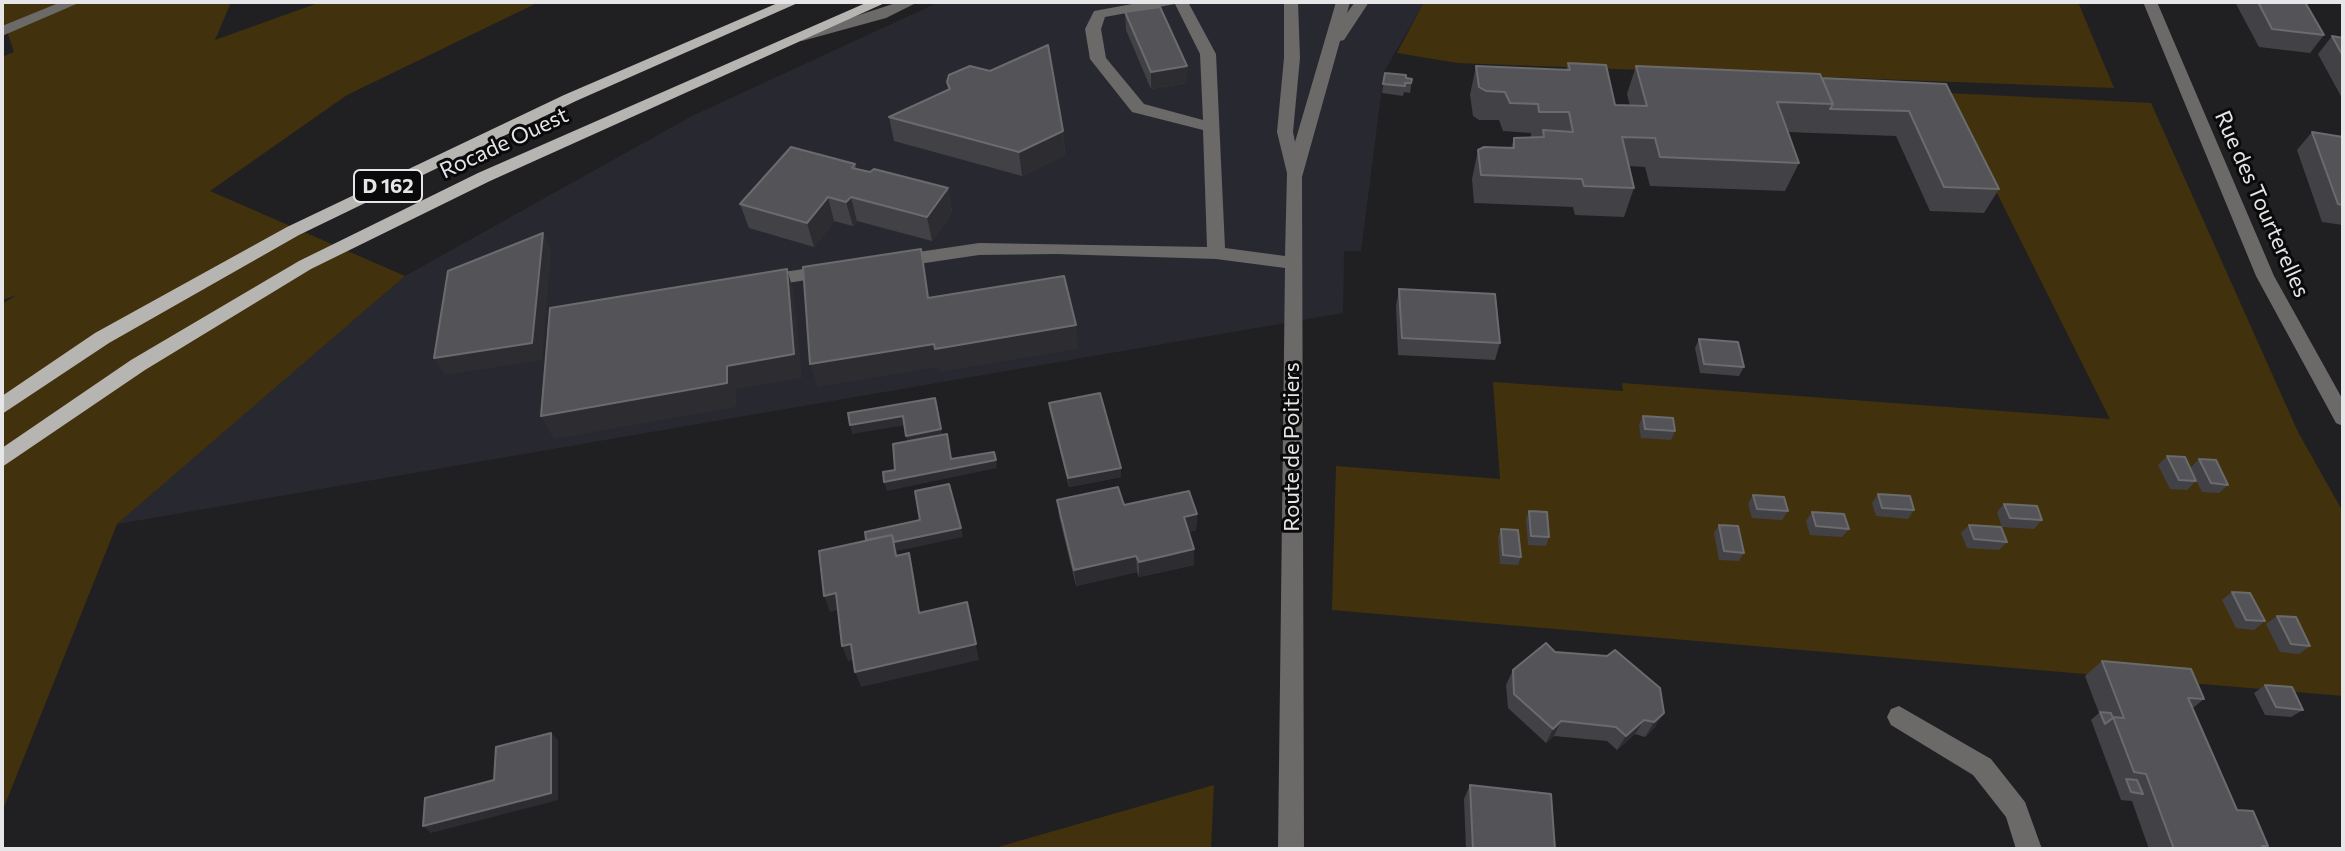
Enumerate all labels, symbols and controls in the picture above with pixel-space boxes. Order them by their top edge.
street label: Rocade Ouest [435,102,573,184]
street label: Rue des Tourterelles [2209,107,2315,301]
road number: D 162 [354,170,422,202]
street label: Route de Poitiers [1279,362,1305,532]

